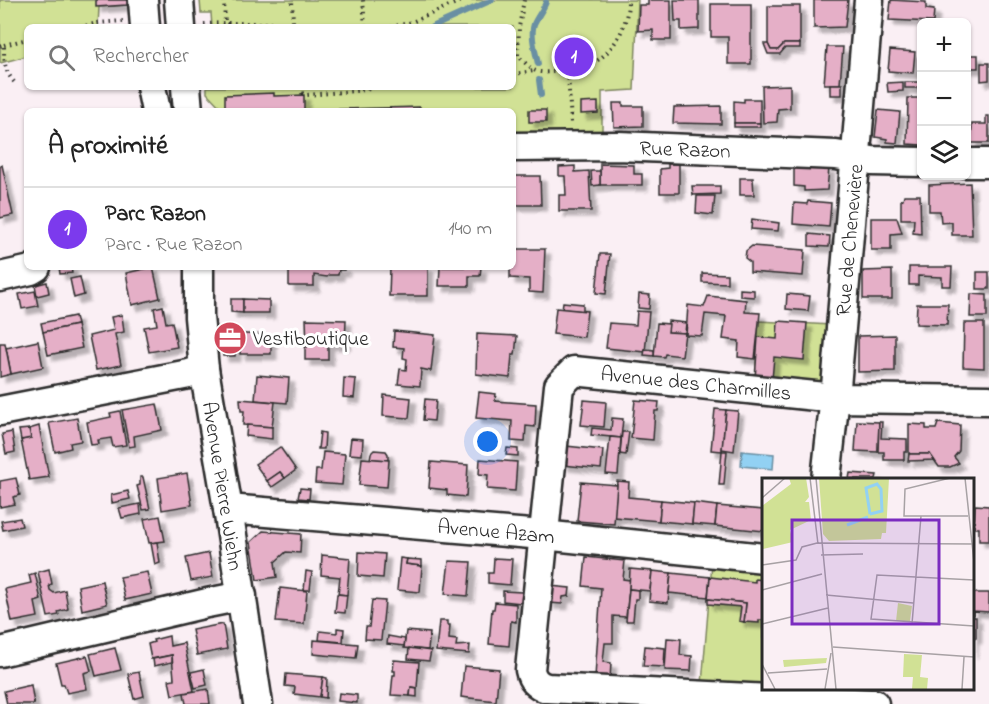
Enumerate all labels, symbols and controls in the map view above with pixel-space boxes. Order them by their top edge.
map controls [917,18,971,180]
button: + [917,18,971,72]
search box [24,24,516,90]
pin: 1 [554,34,594,80]
icon: search [45,41,78,74]
text: Rechercher [93,41,189,73]
button: − [917,72,971,126]
button: layers [917,126,971,180]
text: À proximité [48,128,168,166]
street label: Rue Razon [639,134,731,168]
street label: Rue de Chenevière [829,162,873,317]
text: Parc Razon [105,199,206,231]
text: 1 [64,215,71,244]
text: 140 m [448,215,492,244]
text: Parc · Rue Razon [105,231,242,260]
office icon: Vestiboutique [212,320,248,356]
place label: Vestiboutique [252,325,369,355]
street label: Avenue des Charmilles [599,360,793,410]
street label: Avenue Pierre Wiehn [193,400,249,573]
your location [473,427,502,456]
inset map [762,478,974,689]
street label: Avenue Azam [436,513,556,553]

